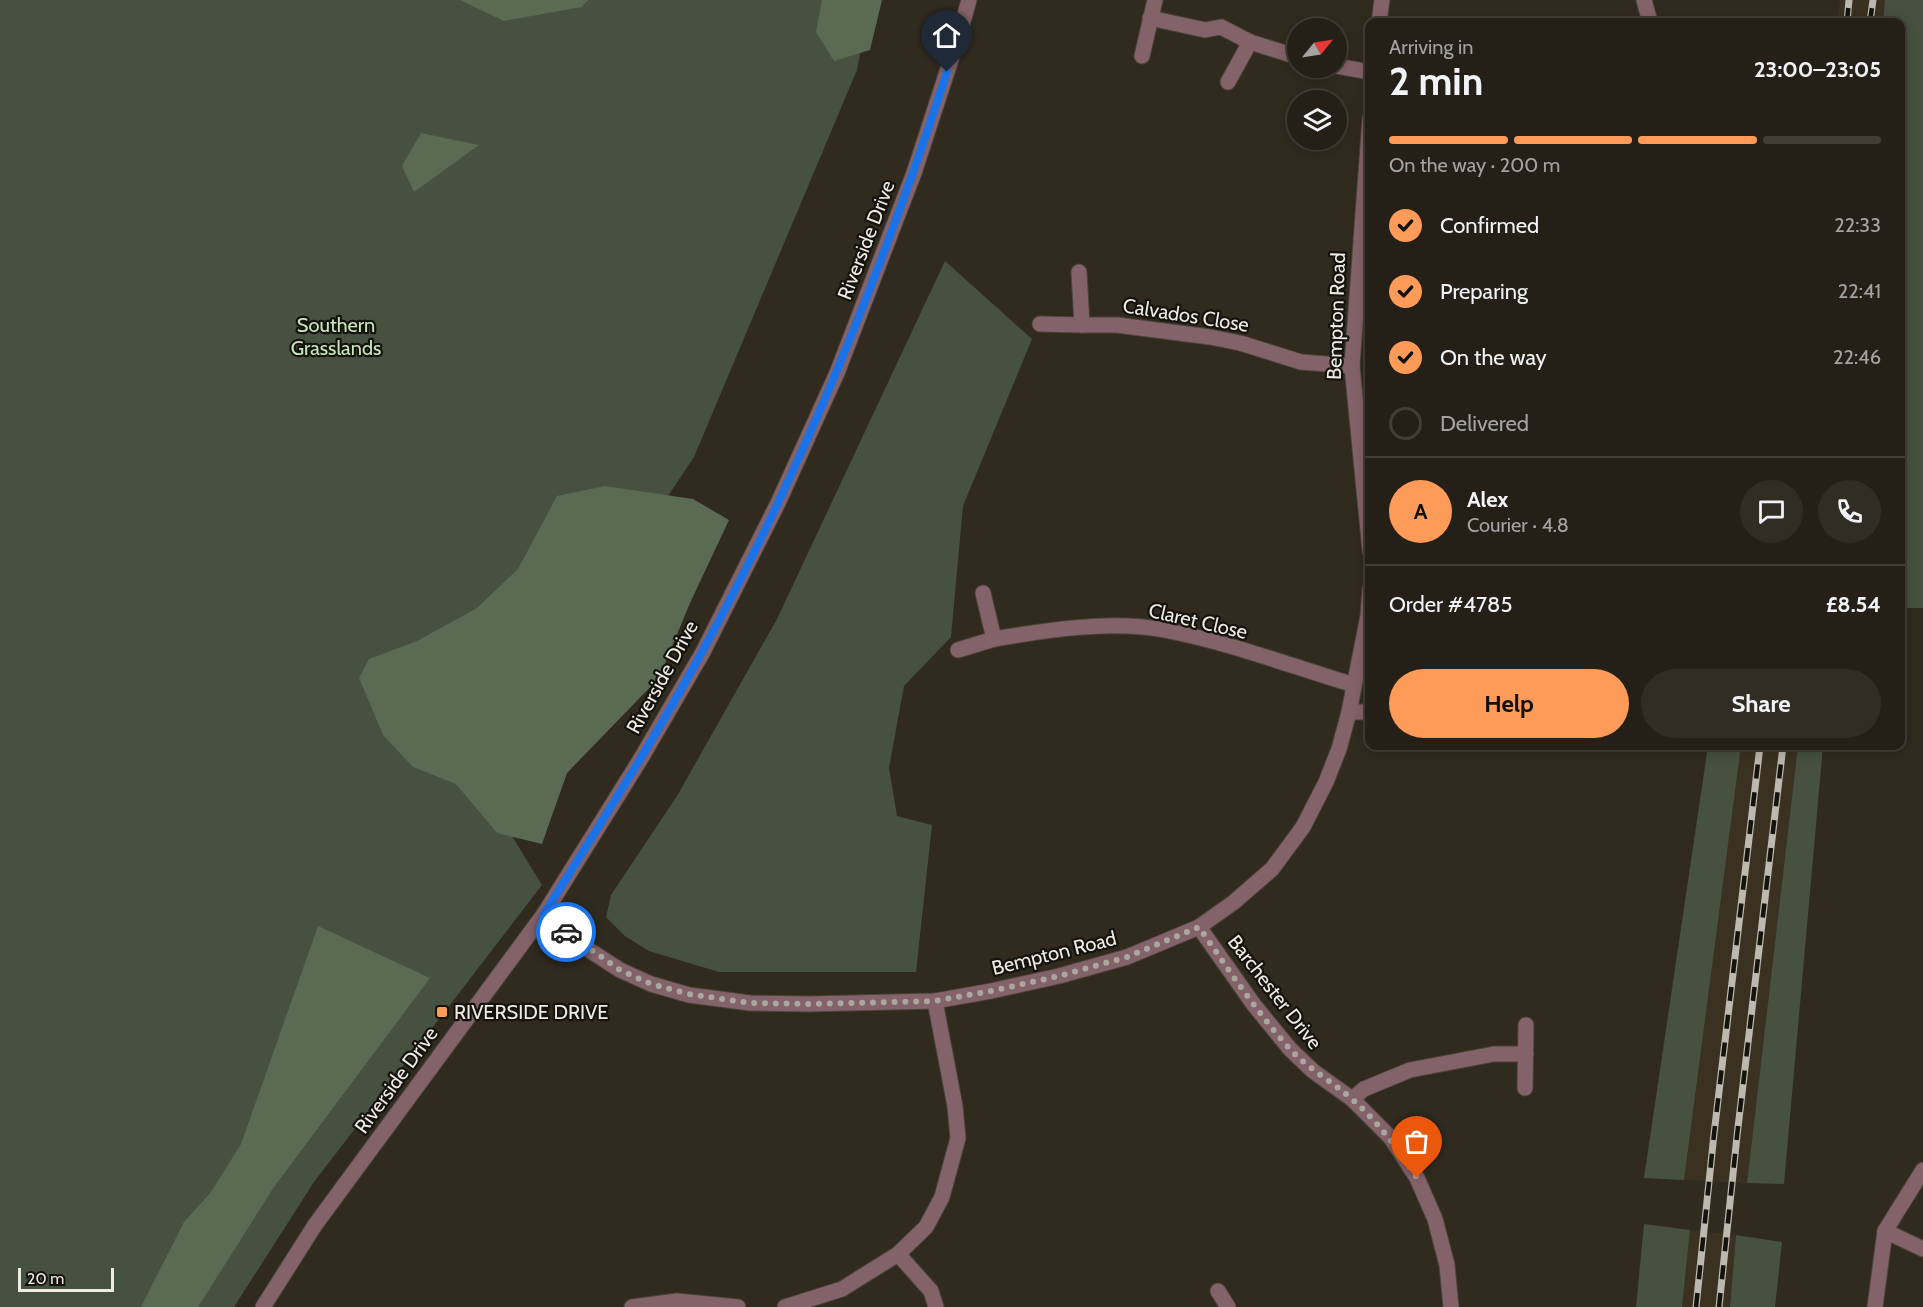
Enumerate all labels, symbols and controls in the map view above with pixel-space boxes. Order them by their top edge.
pin [921,10,972,72]
north arrow [1287,18,1347,78]
map controls [1287,18,1347,150]
icon: home [930,19,963,52]
text: Arriving in [1389,35,1473,59]
text: 23:00–23:05 [1754,56,1881,83]
text: 2 min [1389,57,1483,105]
button: layers [1287,90,1347,150]
text: On the way · 200 m [1389,153,1560,177]
street label: Riverside Drive [832,177,900,303]
icon: check [1389,209,1422,242]
text: Confirmed [1440,212,1539,239]
text: 22:33 [1834,213,1881,237]
street label: Bempton Road [1322,252,1350,380]
icon: check [1389,275,1422,308]
text: Preparing [1440,278,1528,305]
text: 22:41 [1838,279,1881,303]
street label: Calvados Close [1121,293,1251,337]
park label: Southern Grasslands [291,313,381,360]
icon: check [1389,341,1422,374]
text: On the way [1440,344,1547,371]
text: 22:46 [1833,345,1881,369]
text: Delivered [1440,410,1529,437]
button: chat [1740,480,1803,543]
button: phone [1818,480,1881,543]
text: Alex [1467,486,1508,513]
text: A [1414,498,1427,525]
text: Courier · 4.8 [1467,513,1569,537]
text: Order #4785 [1389,591,1512,618]
text: £8.54 [1826,591,1881,618]
street label: Claret Close [1146,598,1250,644]
street label: Riverside Drive [621,616,703,738]
button: Help [1389,669,1629,738]
button: Share [1641,669,1881,738]
courier [536,902,596,962]
icon: car [550,916,583,949]
street label: Bempton Road [989,926,1119,980]
street label: Barchester Drive [1223,930,1327,1054]
place label: RIVERSIDE DRIVE [454,1000,608,1024]
marker: RIVERSIDE DRIVE [435,1005,449,1019]
street label: Riverside Drive [349,1022,443,1138]
pin [1391,1116,1442,1178]
icon: bag [1400,1125,1433,1158]
scale bar [18,1265,114,1292]
text: 20 m [27,1269,64,1288]

